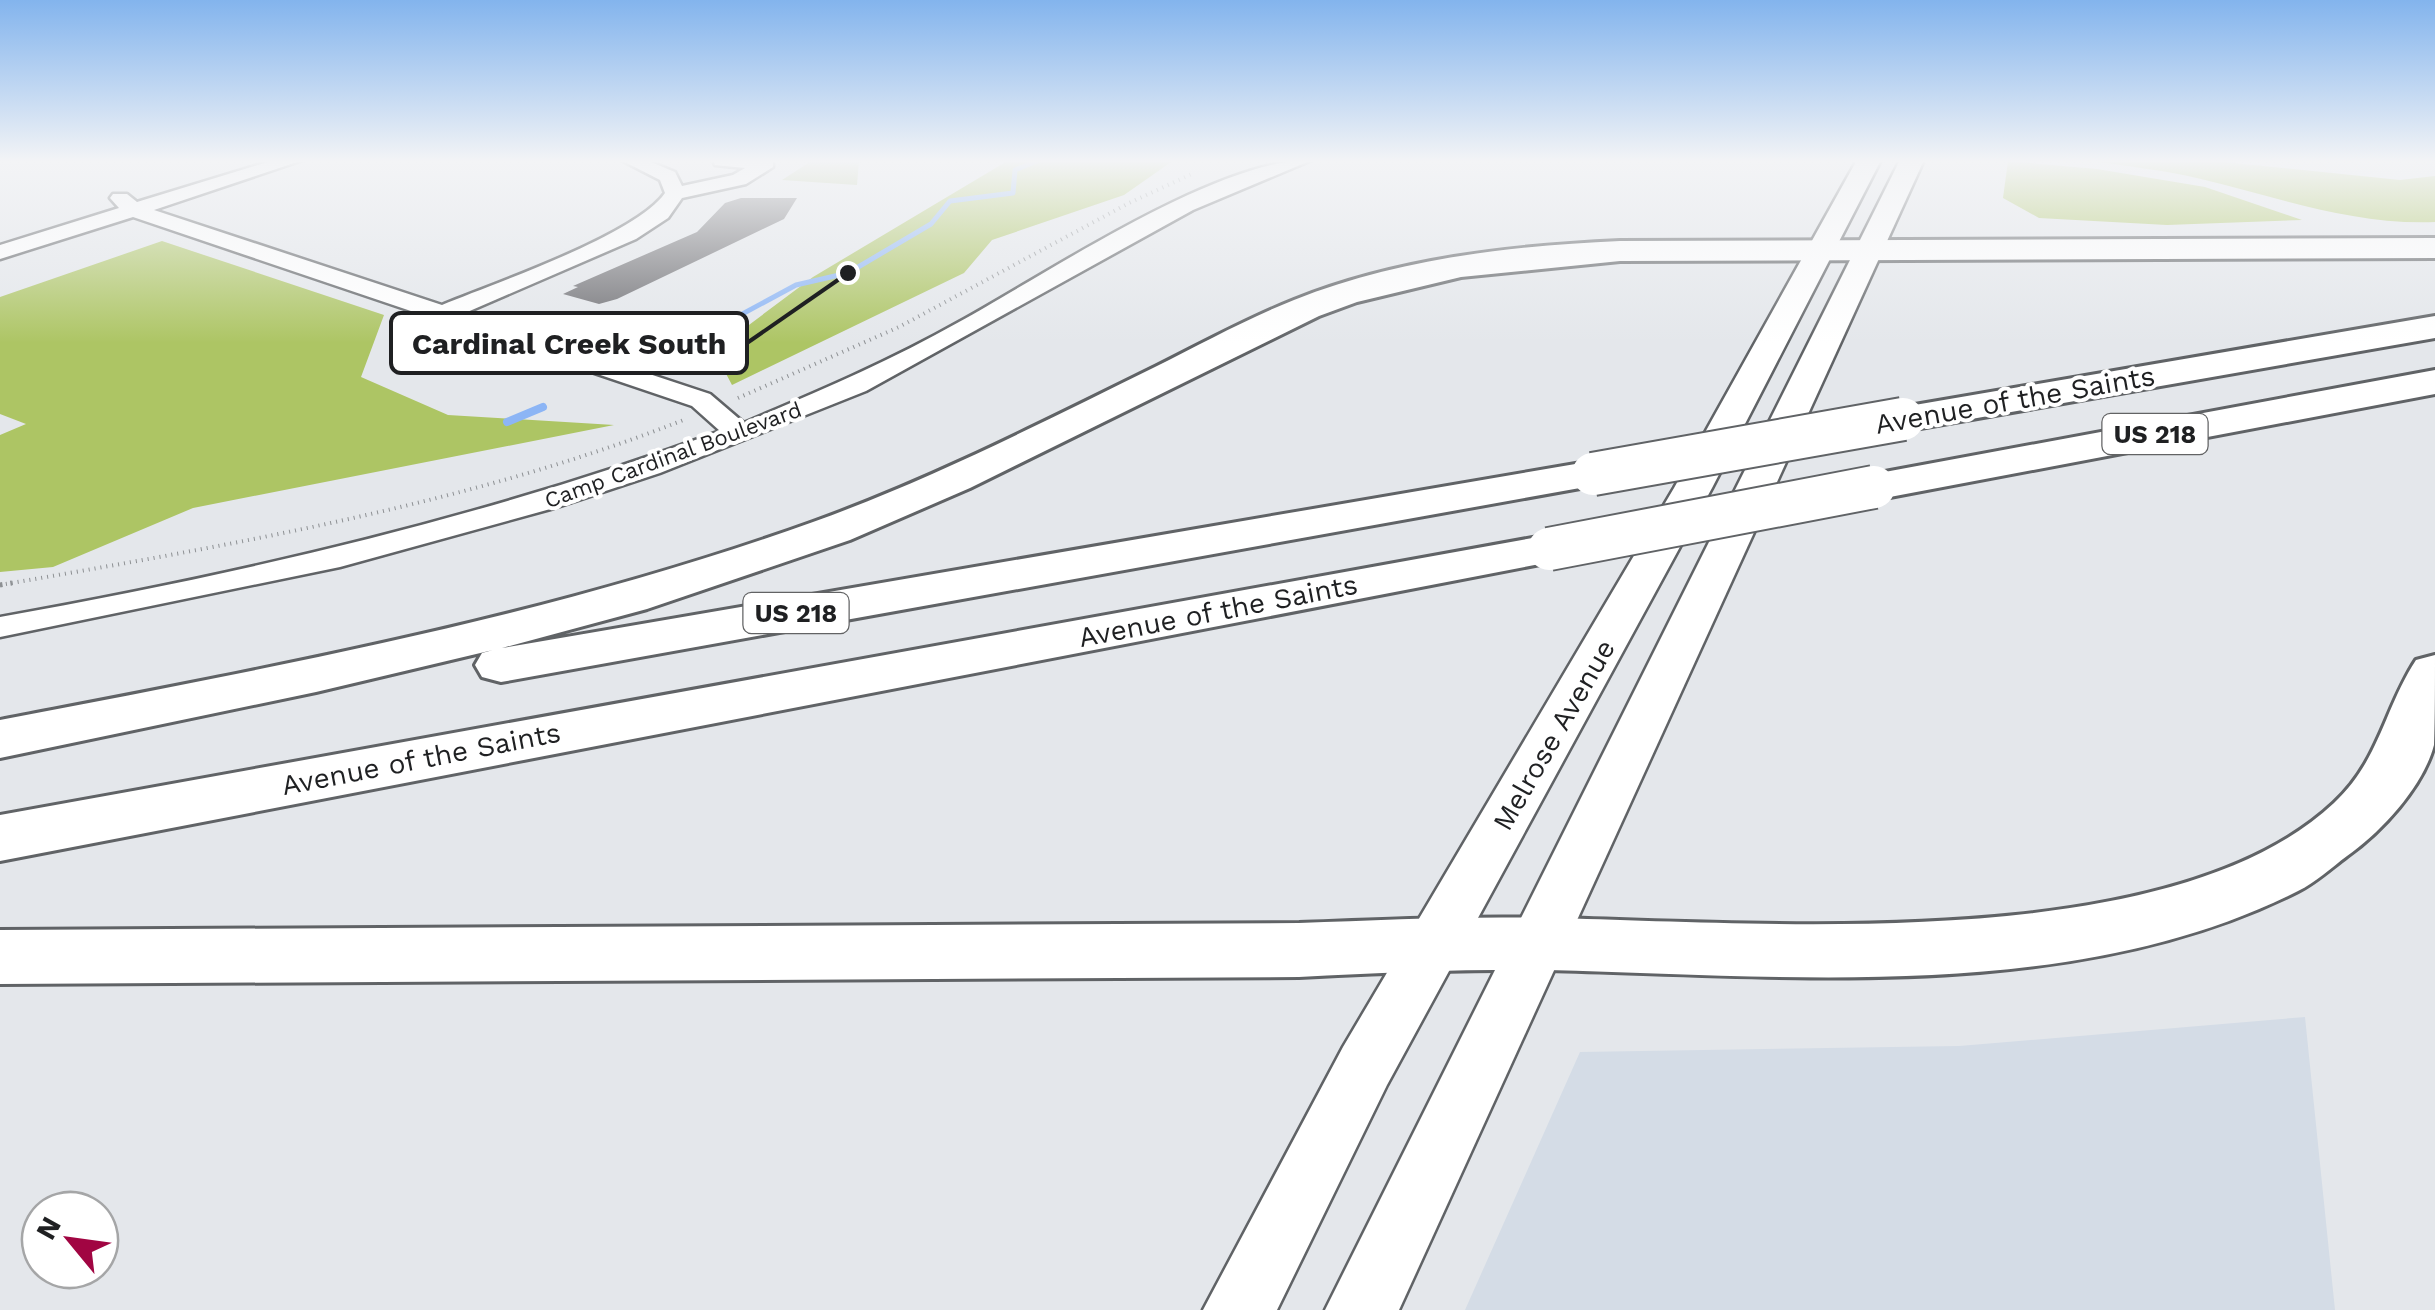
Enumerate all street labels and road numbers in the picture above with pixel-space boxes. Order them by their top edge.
street label: Avenue of the Saints [1873,359,2157,441]
street label: Camp Cardinal Boulevard [541,397,805,513]
road number: US 218 [2102,414,2208,454]
street label: Avenue of the Saints [1076,568,1360,654]
road number: US 218 [744,593,848,633]
street label: Melrose Avenue [1486,634,1622,836]
street label: Avenue of the Saints [279,716,563,802]

